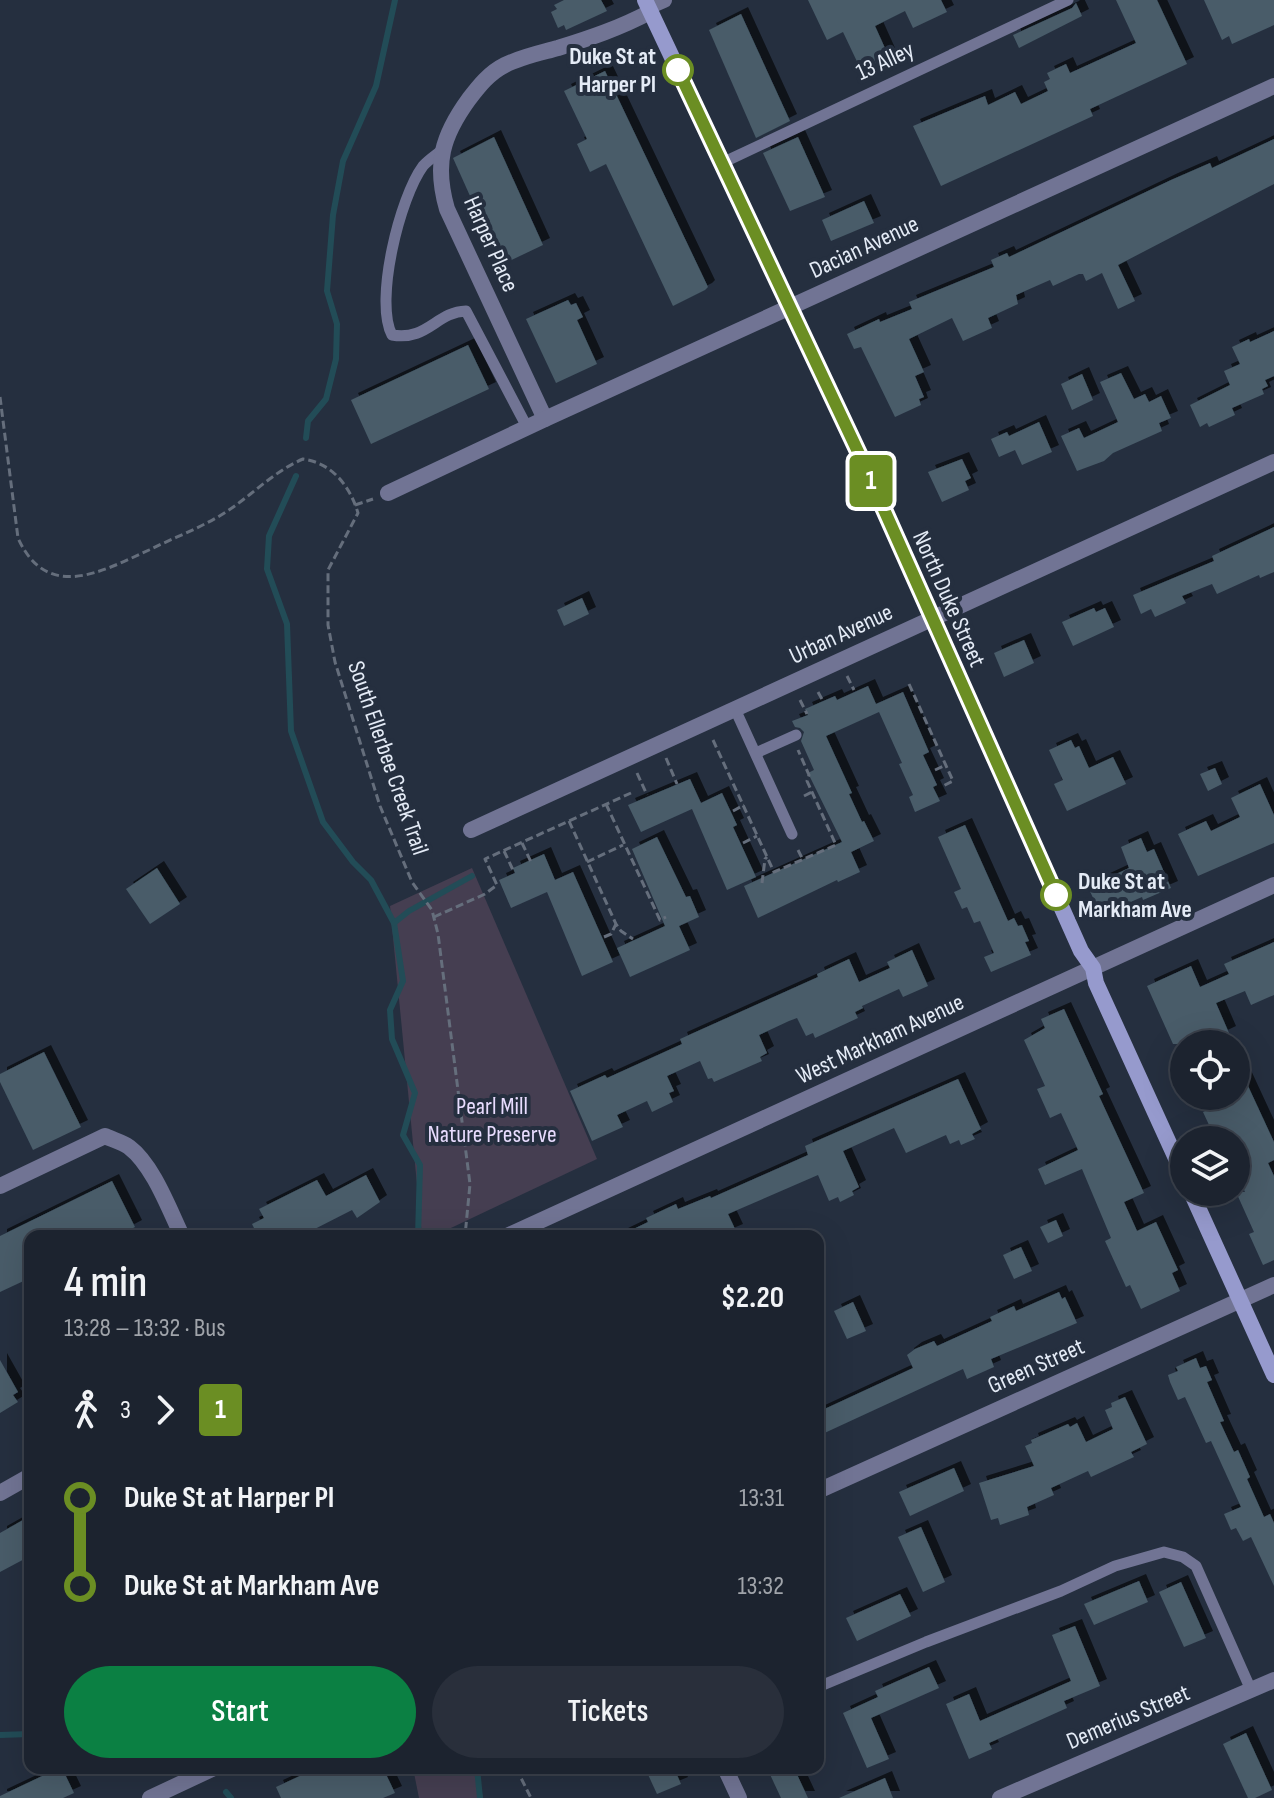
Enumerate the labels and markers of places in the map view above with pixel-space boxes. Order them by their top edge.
place label: Duke St at Harper Pl [569,42,656,99]
marker: Duke St at Harper Pl [663,55,693,85]
place label: Duke St at Markham Ave [1078,867,1192,924]
marker: Duke St at Markham Ave [1041,880,1071,910]

